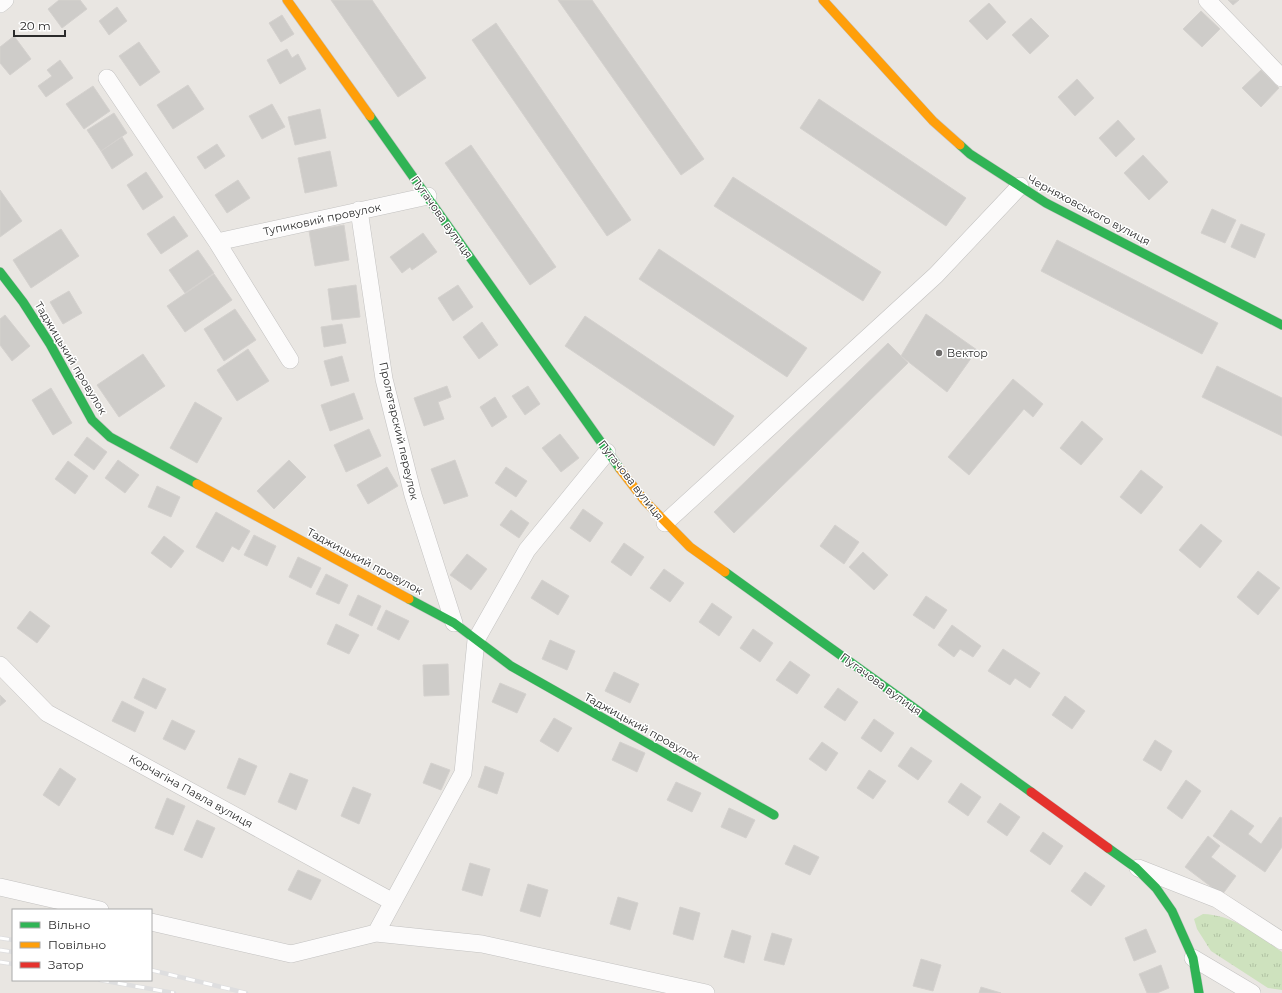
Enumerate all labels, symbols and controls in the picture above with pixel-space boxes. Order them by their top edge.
scale bar [14,12,65,38]
text: 20 m [20,18,51,33]
street label: Черняховського вулиця [1025,172,1153,248]
street label: Пугачова вулиця [408,173,476,261]
street label: Тупиковий провулок [262,200,383,238]
street label: Таджицький провулок [32,299,111,418]
place label: Вектор [947,346,988,360]
marker: Вектор [934,348,944,358]
street label: Пролетарский переулок [376,360,422,502]
street label: Пугачова вулиця [595,437,667,523]
street label: Таджицький провулок [305,524,426,598]
street label: Пугачова вулиця [837,650,925,718]
street label: Таджицький провулок [582,690,702,765]
street label: Корчагіна Павла вулиця [127,751,255,831]
legend [12,909,152,981]
text: Вільно [48,917,91,932]
text: Повільно [48,937,107,952]
text: Затор [48,957,84,972]

